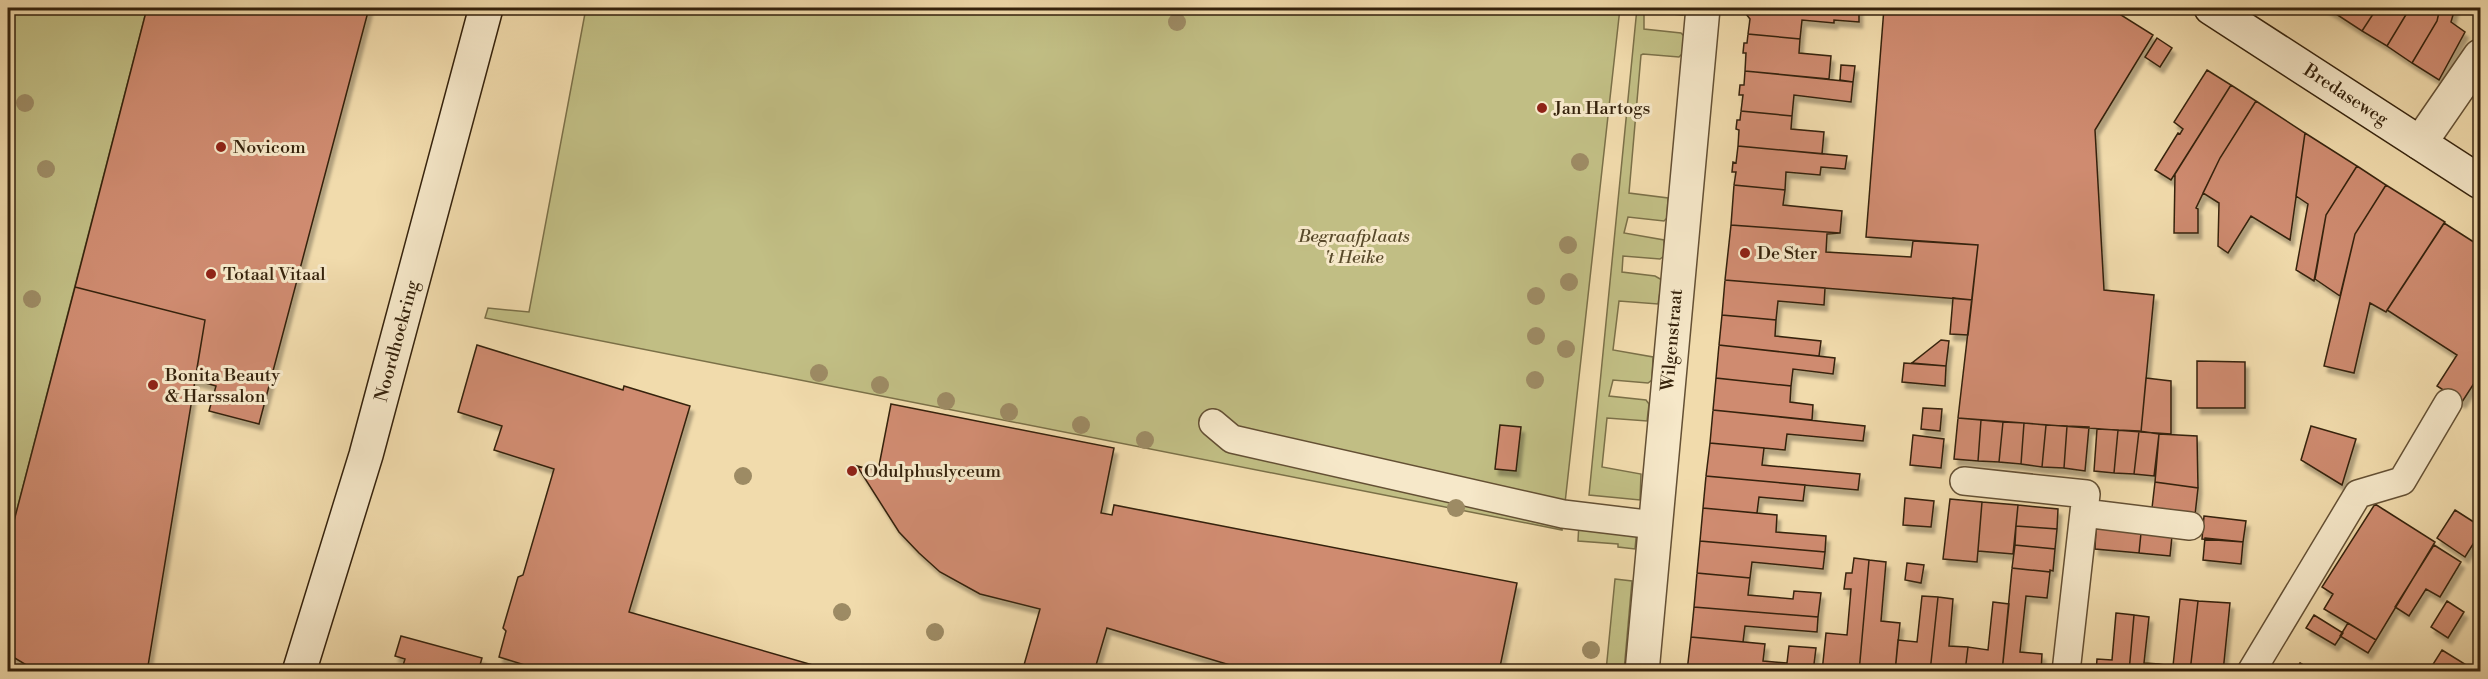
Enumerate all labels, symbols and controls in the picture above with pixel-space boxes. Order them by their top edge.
street label: Bredaseweg [2298,59,2393,131]
place label: Jan Hartogs [1553,97,1651,120]
marker: Jan Hartogs [1535,101,1549,115]
place label: Novicom [233,136,306,159]
marker: Novicom [214,140,228,154]
park label: Begraafplaats 't Heike [1297,225,1410,269]
place label: De Ster [1757,242,1817,265]
marker: De Ster [1738,246,1752,260]
place label: Totaal Vitaal [223,263,326,286]
marker: Totaal Vitaal [204,267,218,281]
street label: Noordhoekring [370,277,424,404]
street label: Wilgenstraat [1656,287,1688,393]
place label: Bonita Beauty & Harssalon [164,364,280,408]
marker: Bonita Beauty & Harssalon [146,378,160,392]
place label: Odulphuslyceum [864,460,1001,483]
marker: Odulphuslyceum [845,464,859,478]

